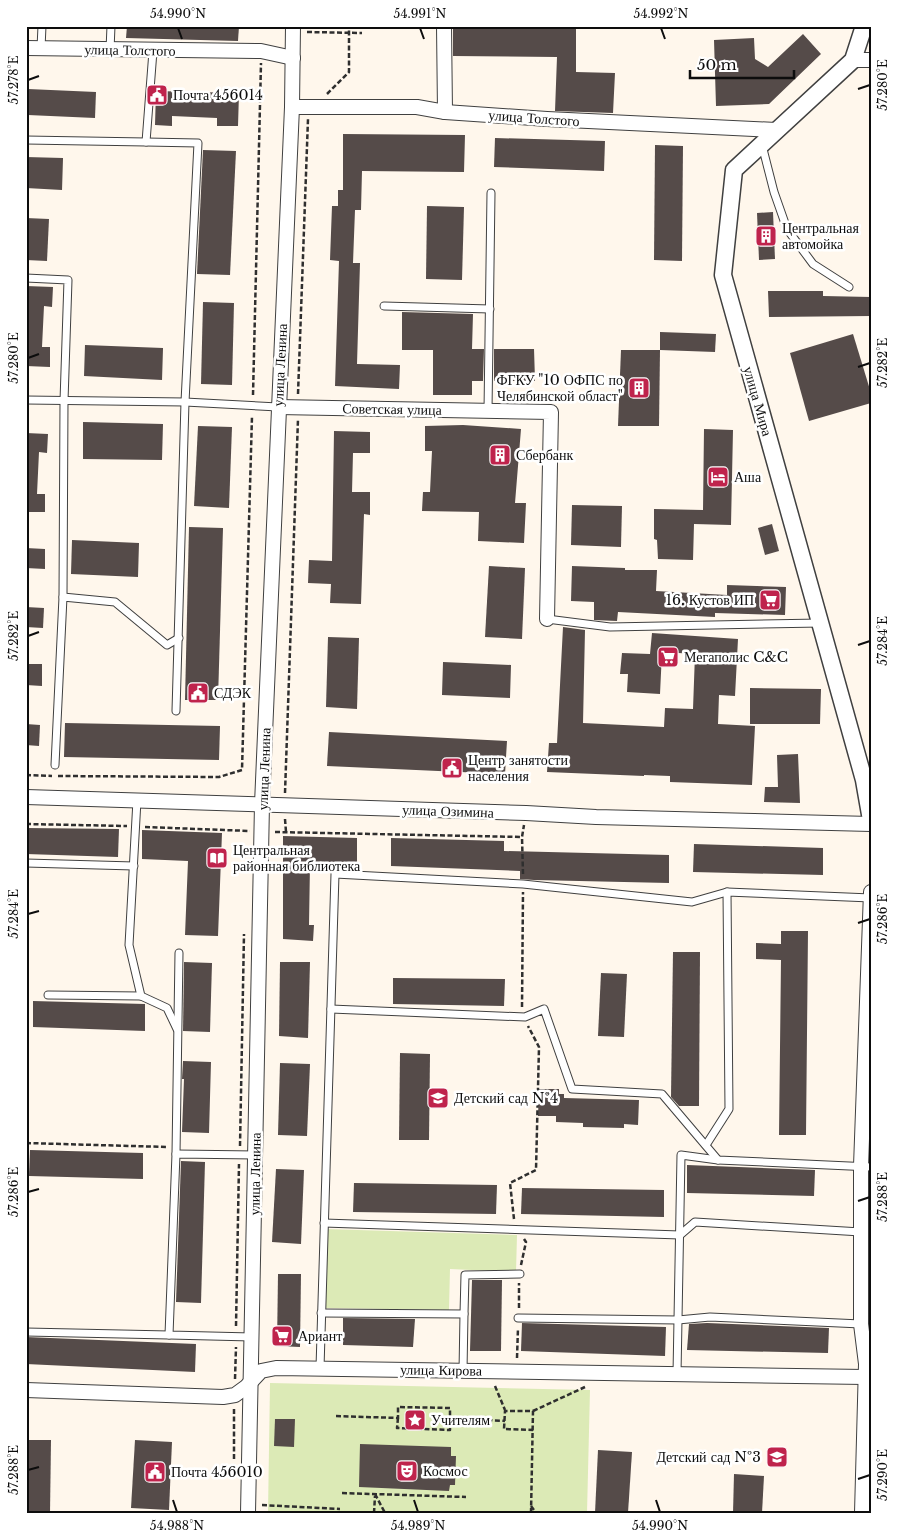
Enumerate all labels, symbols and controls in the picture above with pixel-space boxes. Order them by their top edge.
text: 54.990°N [150,6,206,21]
text: 54.991°N [394,6,447,21]
text: 54.992°N [634,6,689,21]
street label: улица Толстого [84,40,176,60]
scale bar [690,48,793,80]
text: 57.278°E [6,55,21,104]
text: 50 m [697,55,737,74]
text: 57.280°E [875,59,890,111]
public building icon: Почта 456014 [145,83,169,107]
place label: Почта 456014 [173,86,263,104]
street label: улица Толстого [488,106,580,130]
place label: Центральная автомойка [782,219,860,253]
building icon: Центральная автомойка [754,224,778,248]
street label: улица Ленина [269,322,291,407]
text: 57.280°E [6,332,21,384]
text: 57.282°E [875,338,890,388]
street label: улица Мира [739,364,777,439]
place label: ФГКУ "10 ОФПС по Челябинской област" [496,371,623,405]
building icon: ФГКУ "10 ОФПС по Челябинской област" [627,376,651,400]
street label: Советская улица [342,399,443,419]
building icon: Сбербанк [488,443,512,467]
place label: Сбербанк [516,446,573,464]
hotel icon: Аша [706,465,730,489]
place label: Аша [734,468,762,486]
supermarket icon: 16. Кустов ИП [758,588,782,612]
place label: 16. Кустов ИП [666,591,754,609]
text: 57.282°E [6,611,21,661]
text: 57.284°E [875,616,890,666]
supermarket icon: Мегаполис C&C [656,645,680,669]
place label: Мегаполис C&C [684,648,788,666]
public building icon: СДЭК [186,681,210,705]
place label: СДЭК [214,684,252,702]
street label: улица Ленина [254,726,274,811]
place label: Центр занятости населения [468,751,568,785]
public building icon: Центр занятости населения [440,756,464,780]
street label: улица Озимина [402,800,495,822]
place label: Центральная районная библиотека [233,841,361,875]
library icon: Центральная районная библиотека [205,846,229,870]
text: 57.284°E [6,889,21,939]
text: 57.286°E [875,893,890,944]
school or university icon: Детский сад №4 [426,1086,450,1110]
place label: Детский сад №4 [454,1089,558,1107]
street label: улица Ленина [245,1132,265,1216]
text: 57.286°E [6,1166,21,1217]
text: 57.288°E [875,1172,890,1222]
supermarket icon: Ариант [270,1324,294,1348]
place label: Ариант [298,1327,342,1345]
street label: улица Кирова [400,1360,483,1380]
place icon: Учителям [403,1408,427,1432]
place label: Учителям [431,1411,490,1429]
text: 57.288°E [6,1445,21,1495]
school or university icon: Детский сад №3 [765,1445,789,1469]
place label: Детский сад №3 [656,1448,761,1466]
text: 57.290°E [875,1449,890,1501]
theatre icon: Космос [395,1459,419,1483]
public building icon: Почта 456010 [143,1460,167,1484]
place label: Космос [423,1462,468,1480]
place label: Почта 456010 [171,1463,263,1481]
text: 54.988°N [150,1518,204,1533]
text: 54.989°N [391,1518,446,1533]
text: 54.990°N [632,1518,688,1533]

